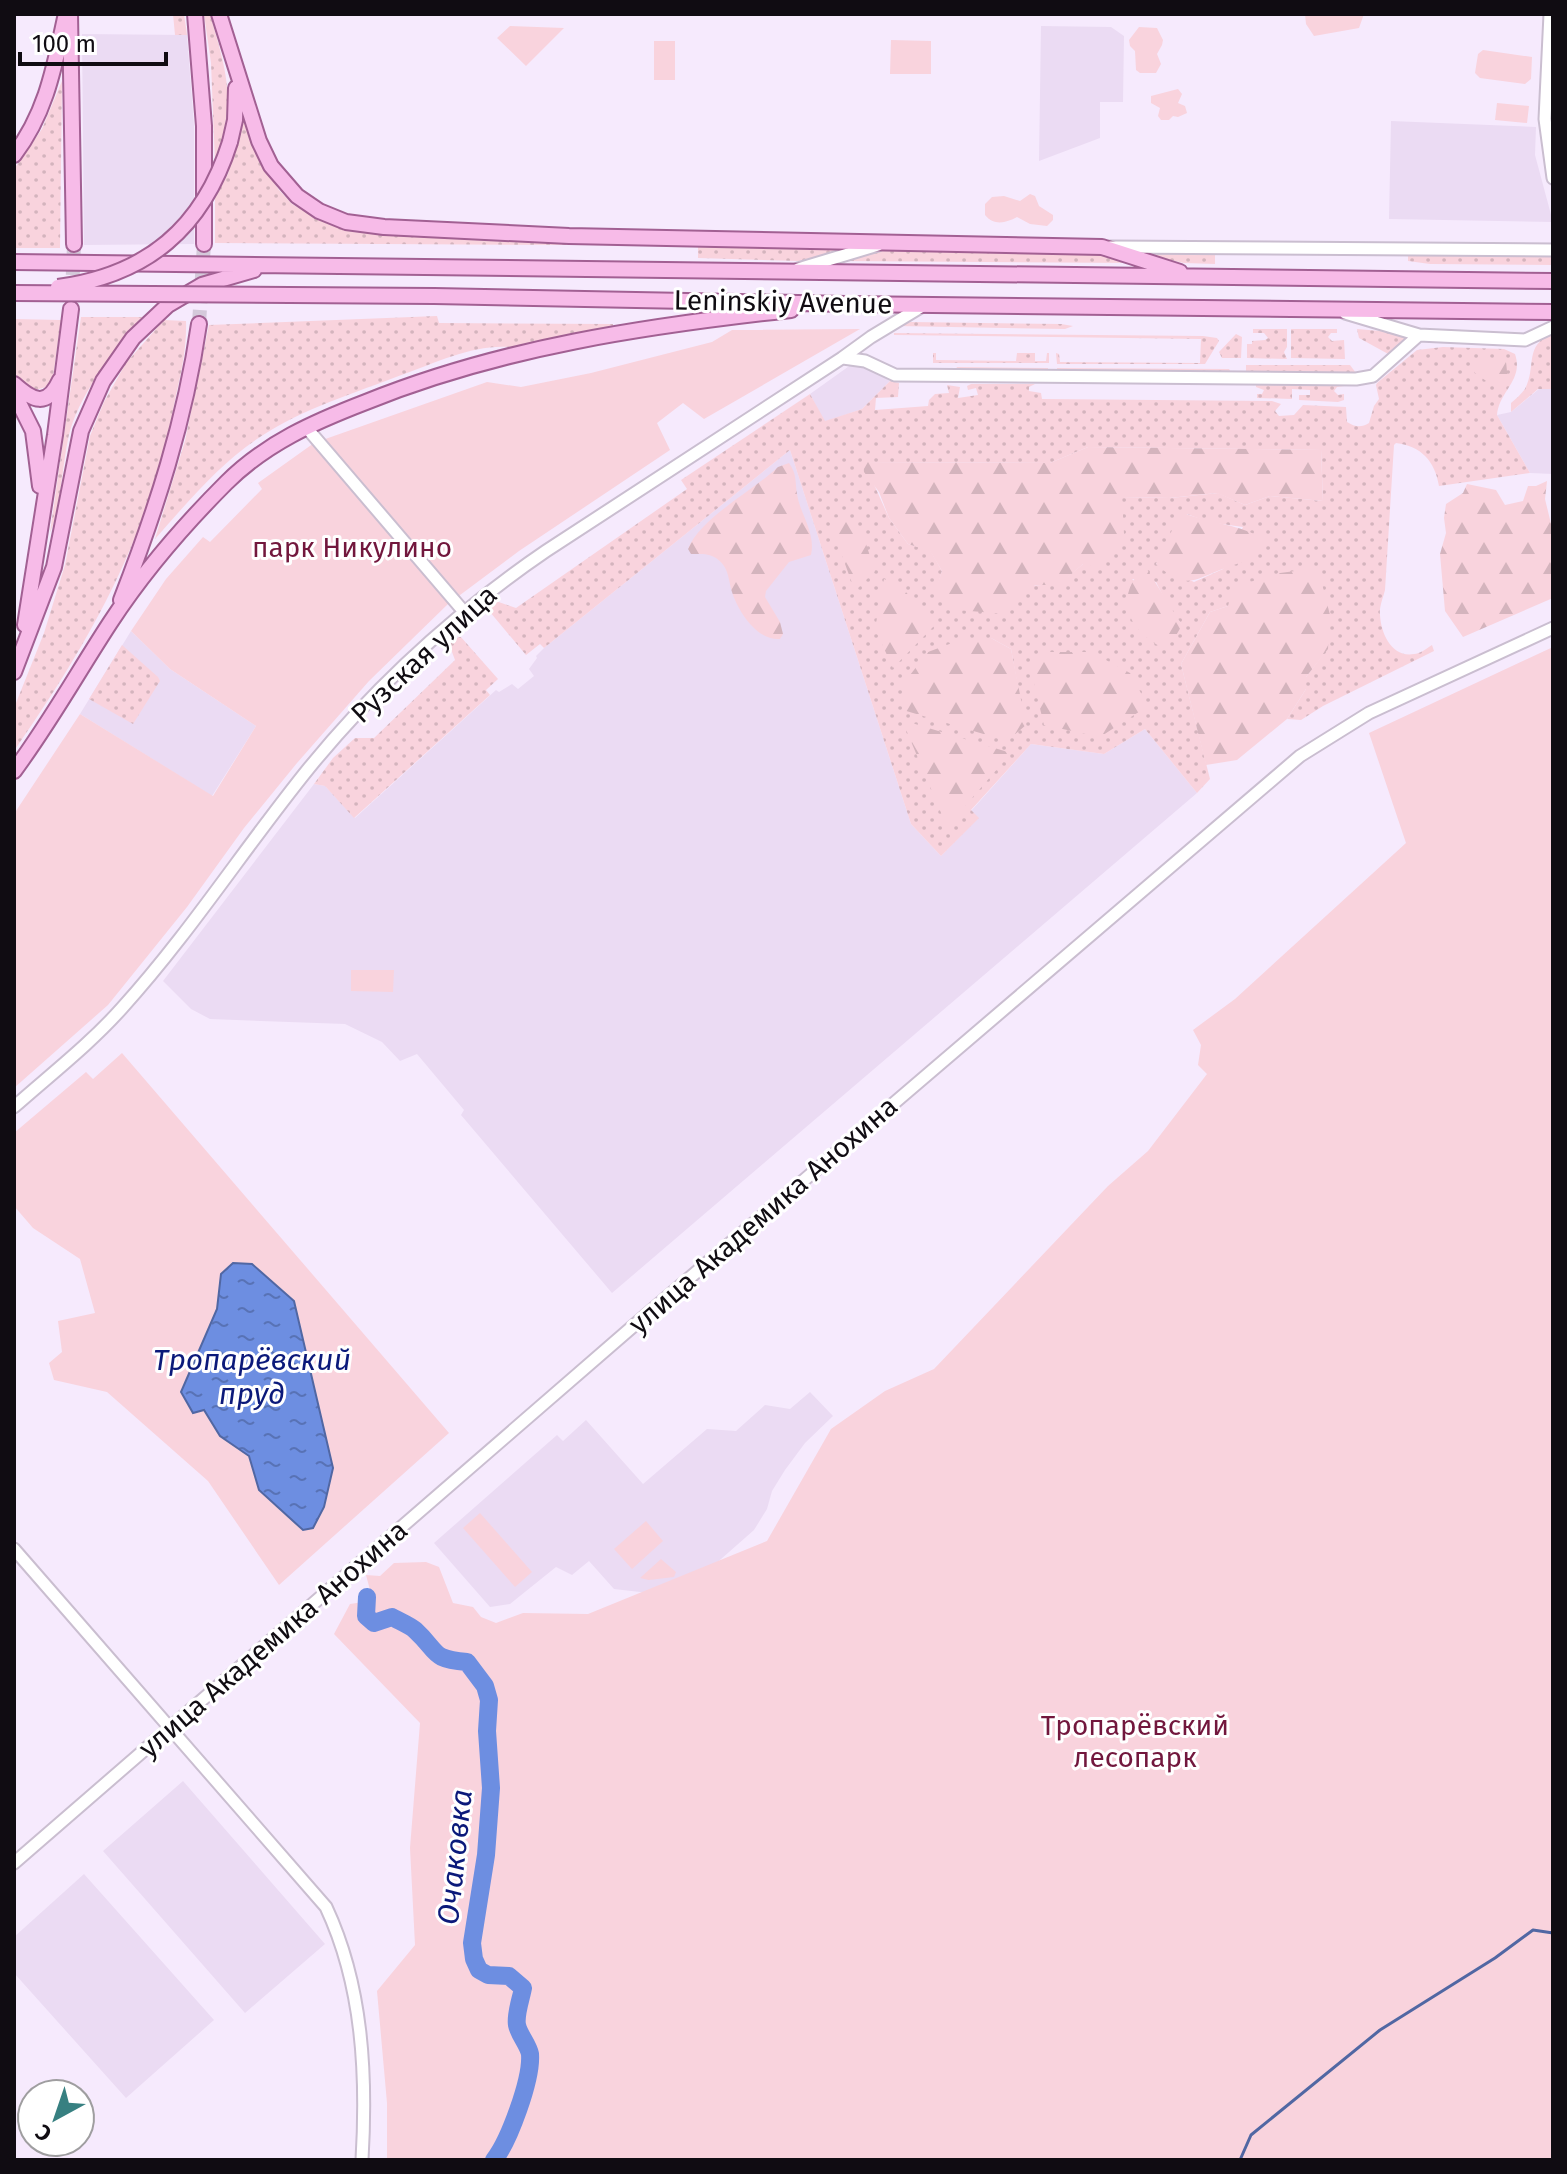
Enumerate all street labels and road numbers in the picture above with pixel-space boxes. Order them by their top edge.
street label: Leninskiy Avenue [673,284,893,320]
street label: Рузская улица [344,578,504,730]
street label: улица Академика Анохина [622,1089,904,1341]
street label: улица Академика Анохина [132,1513,414,1765]

